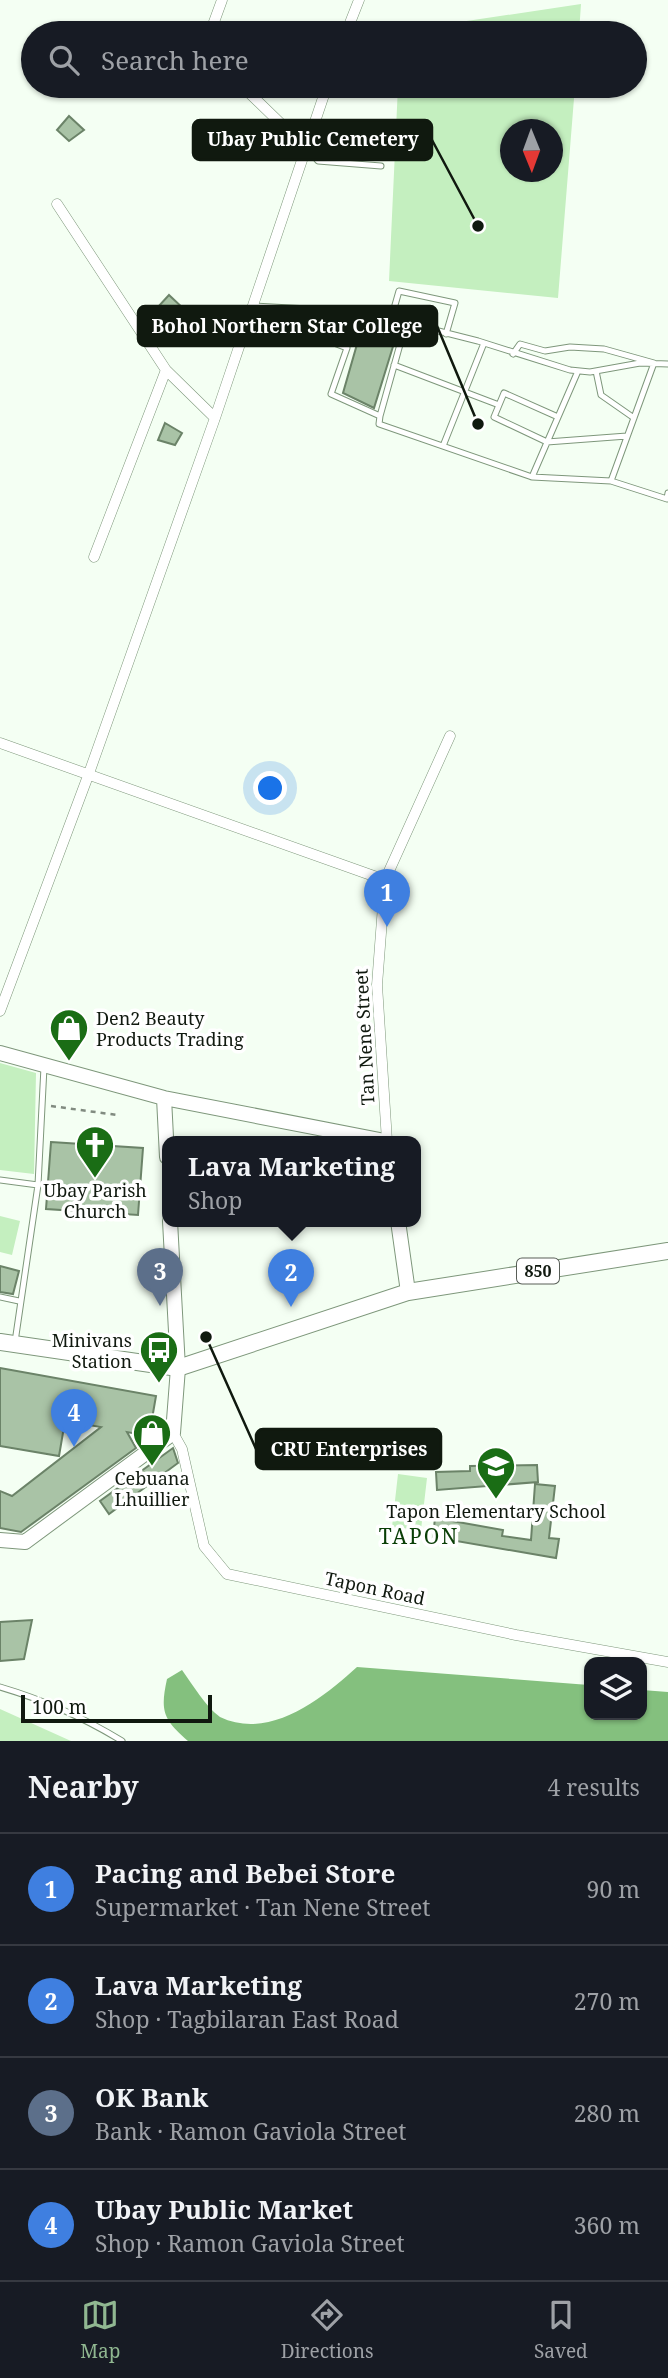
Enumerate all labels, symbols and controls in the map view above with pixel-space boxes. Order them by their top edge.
search box [21,21,647,98]
icon: search [45,41,83,79]
text: Search here [101,42,249,78]
north arrow [500,119,563,182]
callout: Ubay Public Cemetery [193,120,432,160]
text: Ubay Public Cemetery [207,126,419,152]
callout: Bohol Northern Star College [138,306,437,346]
text: Bohol Northern Star College [152,313,423,339]
your location [253,771,287,805]
pin: 1 [364,869,410,927]
street label: Tan Nene Street [348,968,380,1106]
place label: Den2 Beauty Products Trading [96,1006,244,1051]
shop icon: Den2 Beauty Products Trading [48,1007,90,1062]
church icon: Ubay Parish Church [74,1124,116,1179]
popup [162,1136,421,1227]
text: Lava Marketing [188,1148,395,1184]
place label: Ubay Parish Church [43,1178,147,1223]
text: Shop [188,1184,242,1216]
pin: 3 [137,1248,183,1306]
pin: 2 [268,1249,314,1307]
road number: 850 [517,1259,559,1284]
place label: Minivans Station [52,1328,132,1373]
bus stop icon: Minivans Station [138,1329,180,1384]
pin: 4 [51,1389,97,1447]
shop icon: Cebuana Lhuillier [131,1412,173,1467]
callout: CRU Enterprises [256,1429,441,1469]
text: CRU Enterprises [271,1436,427,1462]
school or university icon: Tapon Elementary School [475,1445,517,1500]
place label: Cebuana Lhuillier [114,1466,190,1511]
place label: Tapon Elementary School [386,1499,606,1523]
district label: TAPON [379,1522,459,1550]
street label: Tapon Road [323,1566,427,1610]
map controls [584,1657,647,1720]
button: layers [584,1657,647,1720]
scale bar [21,1692,212,1724]
text: 100 m [32,1694,87,1720]
text: Nearby [28,1766,139,1807]
text: 4 results [547,1771,640,1803]
text: Pacing and Bebei Store [95,1855,395,1891]
text: 1 [45,1873,58,1905]
text: 90 m [587,1873,640,1905]
text: Supermarket · Tan Nene Street [95,1891,430,1923]
text: Lava Marketing [95,1967,302,2003]
text: 2 [45,1985,58,2017]
text: 270 m [574,1985,640,2017]
text: Shop · Tagbilaran East Road [95,2003,399,2035]
text: OK Bank [95,2079,208,2115]
text: 3 [45,2097,58,2129]
text: 280 m [574,2097,640,2129]
text: Bank · Ramon Gaviola Street [95,2115,406,2147]
text: Ubay Public Market [95,2191,353,2227]
text: 4 [45,2209,58,2241]
text: 360 m [574,2209,640,2241]
text: Shop · Ramon Gaviola Street [95,2227,405,2259]
tab: Map [80,2296,120,2364]
tab: Directions [281,2296,374,2364]
tab: Saved [534,2296,588,2364]

